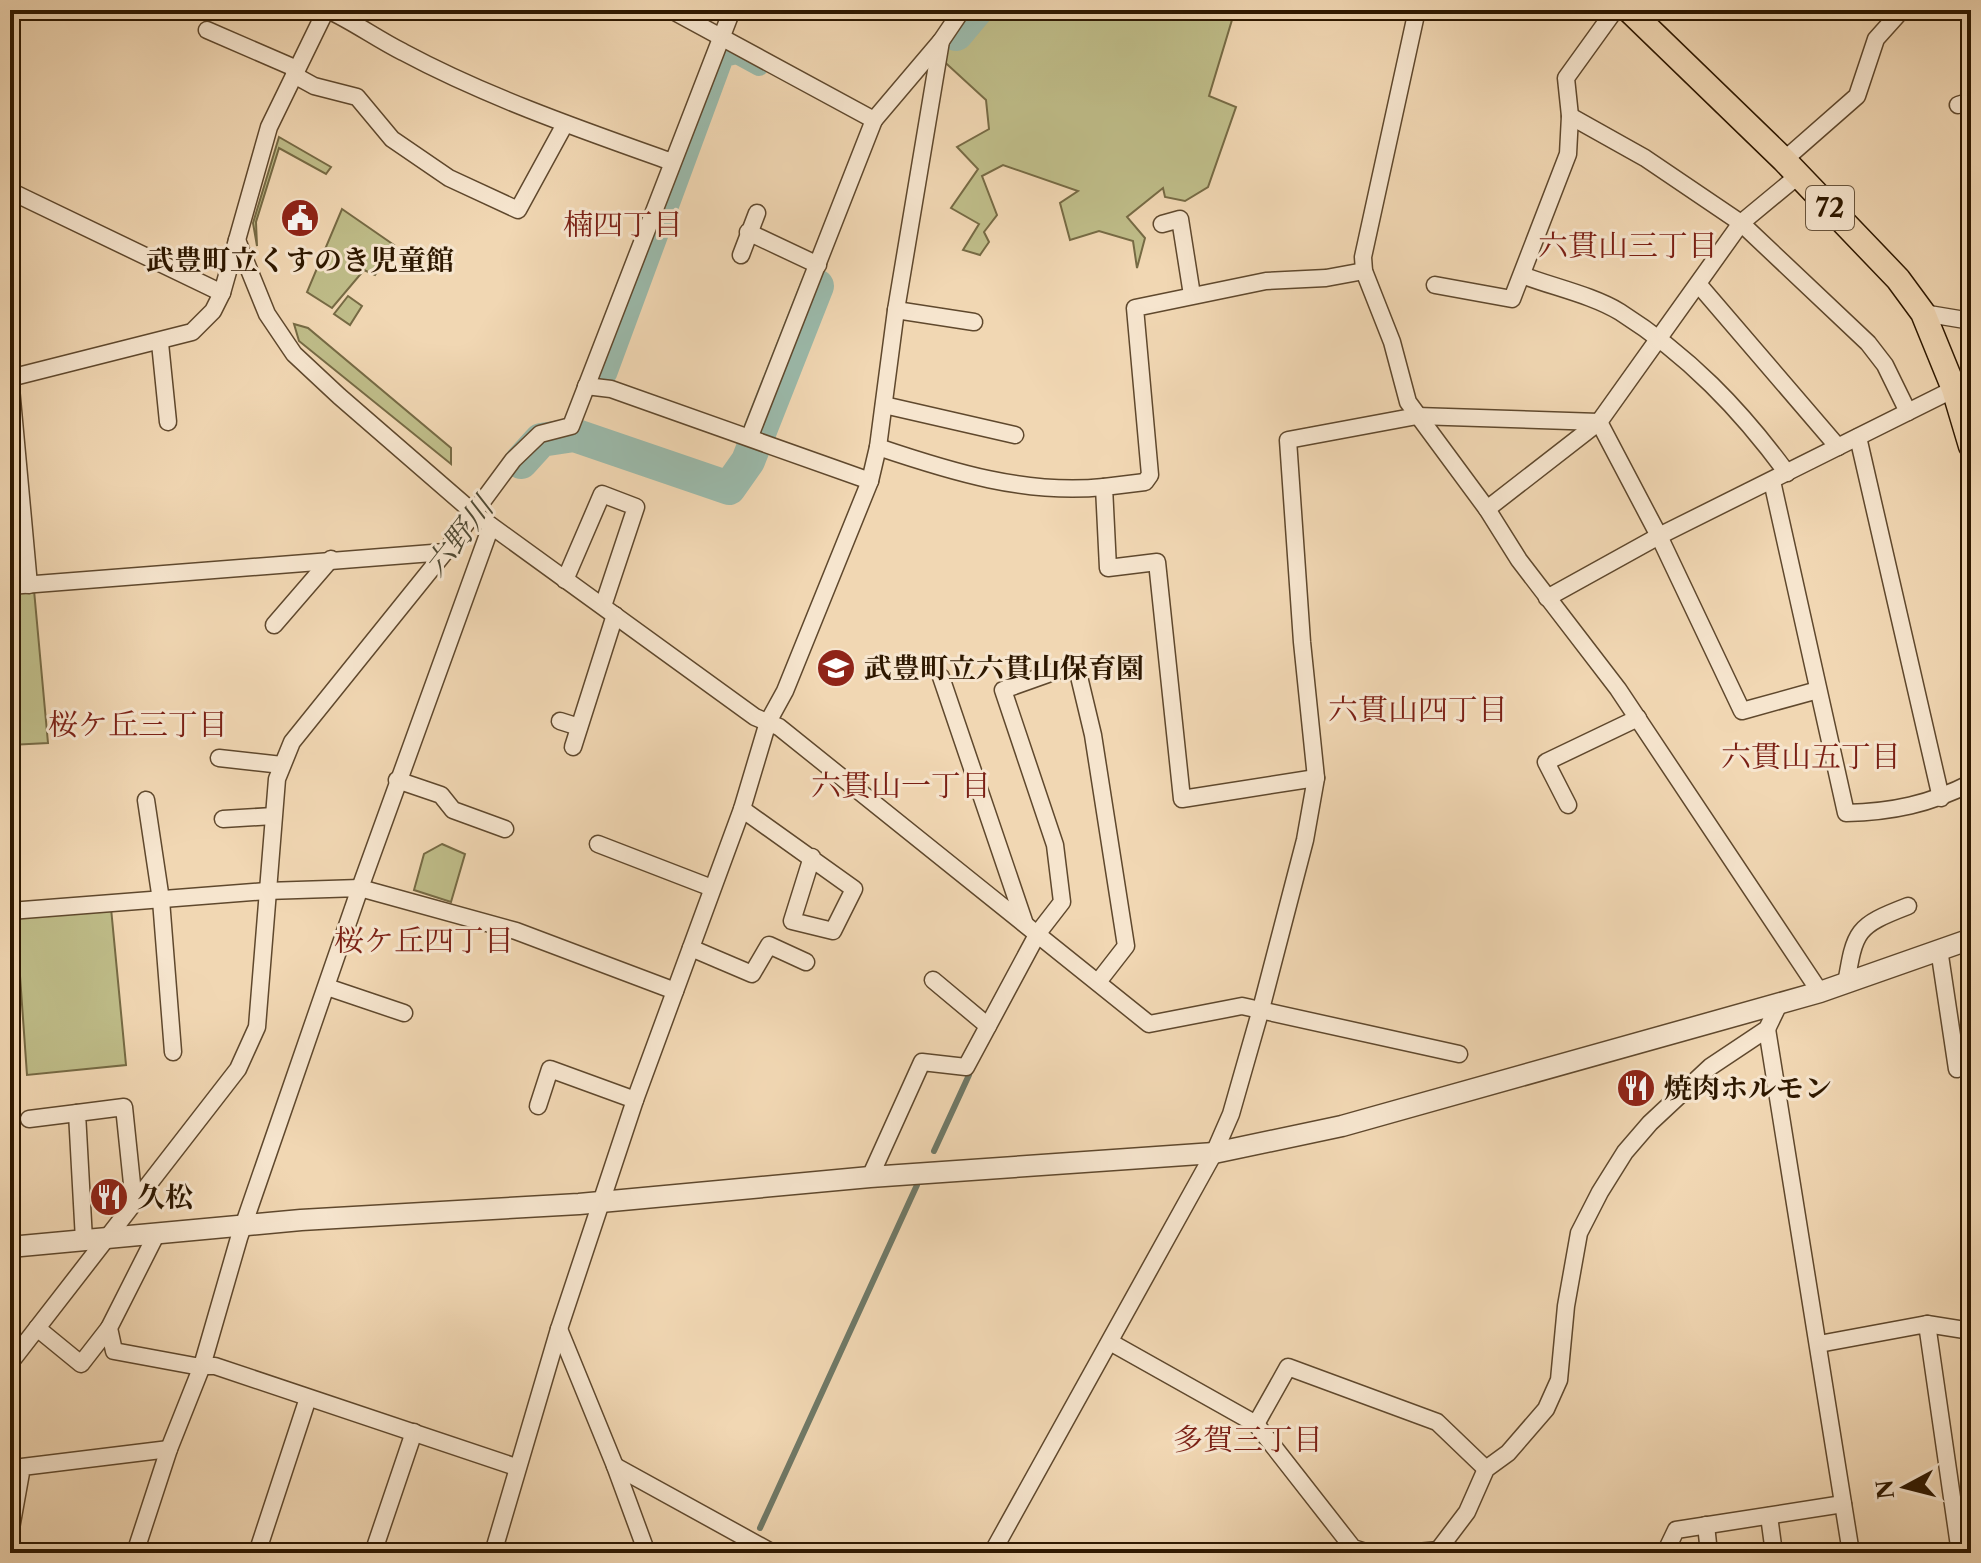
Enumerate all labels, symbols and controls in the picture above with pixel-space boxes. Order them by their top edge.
road number: 72 [1806,186,1854,230]
public building icon: 武豊町立くすのき児童館 [279,197,321,239]
district label: 楠四丁目 [563,206,683,243]
district label: 六貫山三丁目 [1538,227,1718,264]
place label: 武豊町立くすのき児童館 [146,243,454,277]
water label: 六野川 [416,487,503,584]
school or university icon: 武豊町立六貫山保育園 [815,647,857,689]
place label: 武豊町立六貫山保育園 [864,651,1144,685]
district label: 六貫山四丁目 [1328,691,1508,728]
district label: 桜ケ丘三丁目 [48,706,228,743]
district label: 六貫山五丁目 [1721,738,1901,775]
district label: 六貫山一丁目 [811,767,991,804]
district label: 桜ケ丘四丁目 [334,922,514,959]
restaurant icon: 焼肉ホルモン [1615,1067,1657,1109]
place label: 焼肉ホルモン [1664,1071,1832,1105]
restaurant icon: 久松 [88,1176,130,1218]
place label: 久松 [137,1180,193,1214]
district label: 多賀三丁目 [1173,1421,1323,1458]
north arrow [1865,1447,1945,1527]
text: N [1871,1478,1900,1501]

